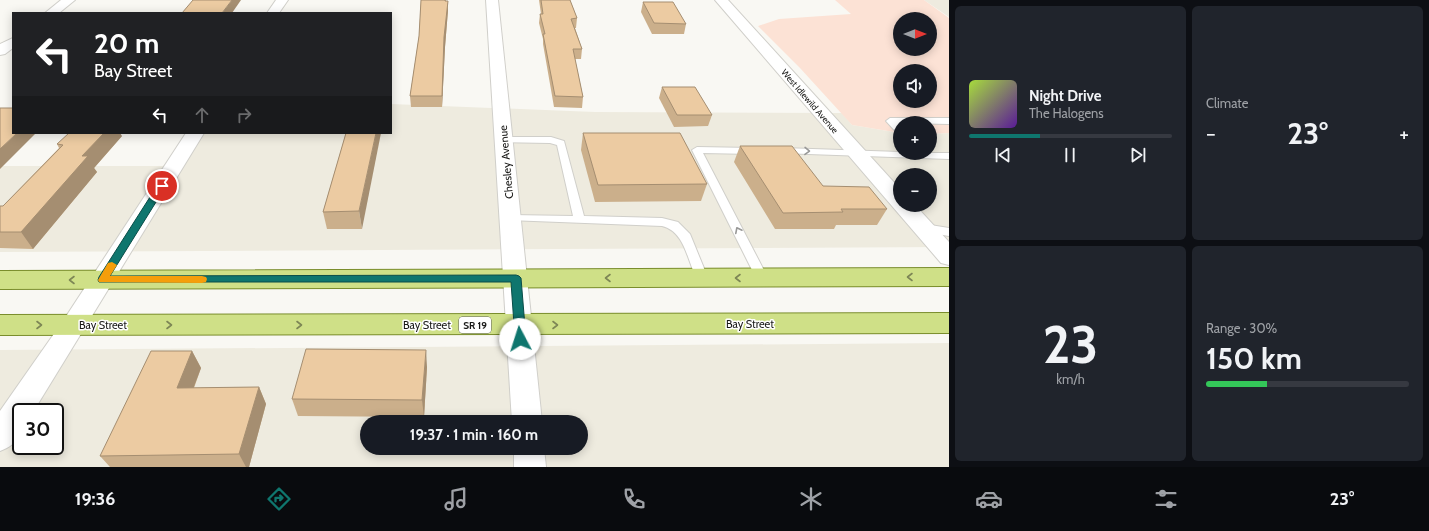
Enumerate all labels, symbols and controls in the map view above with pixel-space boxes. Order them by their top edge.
north arrow [893,12,937,56]
map controls [893,12,937,212]
text: 20 m [94,26,159,60]
icon: left [28,28,80,80]
text: Bay Street [94,60,172,82]
button: sound [893,64,937,108]
street label: West Idlewild Avenue [779,67,841,136]
text: Night Drive [1029,87,1102,105]
text: Climate [1206,95,1248,111]
icon: left [149,104,171,126]
icon: ahead [191,104,213,126]
icon: right [233,104,255,126]
text: The Halogens [1029,105,1104,121]
text: 23° [1287,115,1328,152]
button: + [893,116,937,160]
text: − [1206,120,1216,147]
text: + [1399,120,1409,147]
street label: Chesley Avenue [496,124,516,199]
icon: previous [992,144,1014,166]
icon: pause [1059,144,1081,166]
icon: next [1127,144,1149,166]
one-way arrow [804,147,810,156]
button: − [893,168,937,212]
pin [145,169,179,203]
icon: arrive [151,175,173,197]
one-way arrow [735,227,743,235]
one-way arrow [907,273,913,281]
one-way arrow [605,274,611,282]
one-way arrow [735,274,741,282]
one-way arrow [69,276,75,284]
text: 23 [1043,313,1098,376]
road number: SR 19 [459,317,491,333]
street label: Bay Street [726,317,774,331]
street label: Bay Street [79,318,127,332]
street label: Bay Street [403,318,451,332]
position arrow [499,318,541,360]
one-way arrow [552,320,558,329]
text: Range · 30% [1206,320,1277,336]
one-way arrow [36,321,42,329]
one-way arrow [166,321,172,329]
one-way arrow [296,321,302,329]
text: 150 km [1206,340,1302,377]
text: km/h [1056,371,1085,387]
speed limit sign: 30 [12,403,64,455]
text: 19:37 · 1 min · 160 m [410,426,538,444]
icon: directions [265,485,293,513]
icon: music [442,485,470,513]
icon: phone [620,485,648,513]
icon: climate [797,485,825,513]
icon: car [975,485,1003,513]
icon: filters [1152,485,1180,513]
text: 19:36 [75,488,115,510]
text: 23° [1330,488,1354,510]

